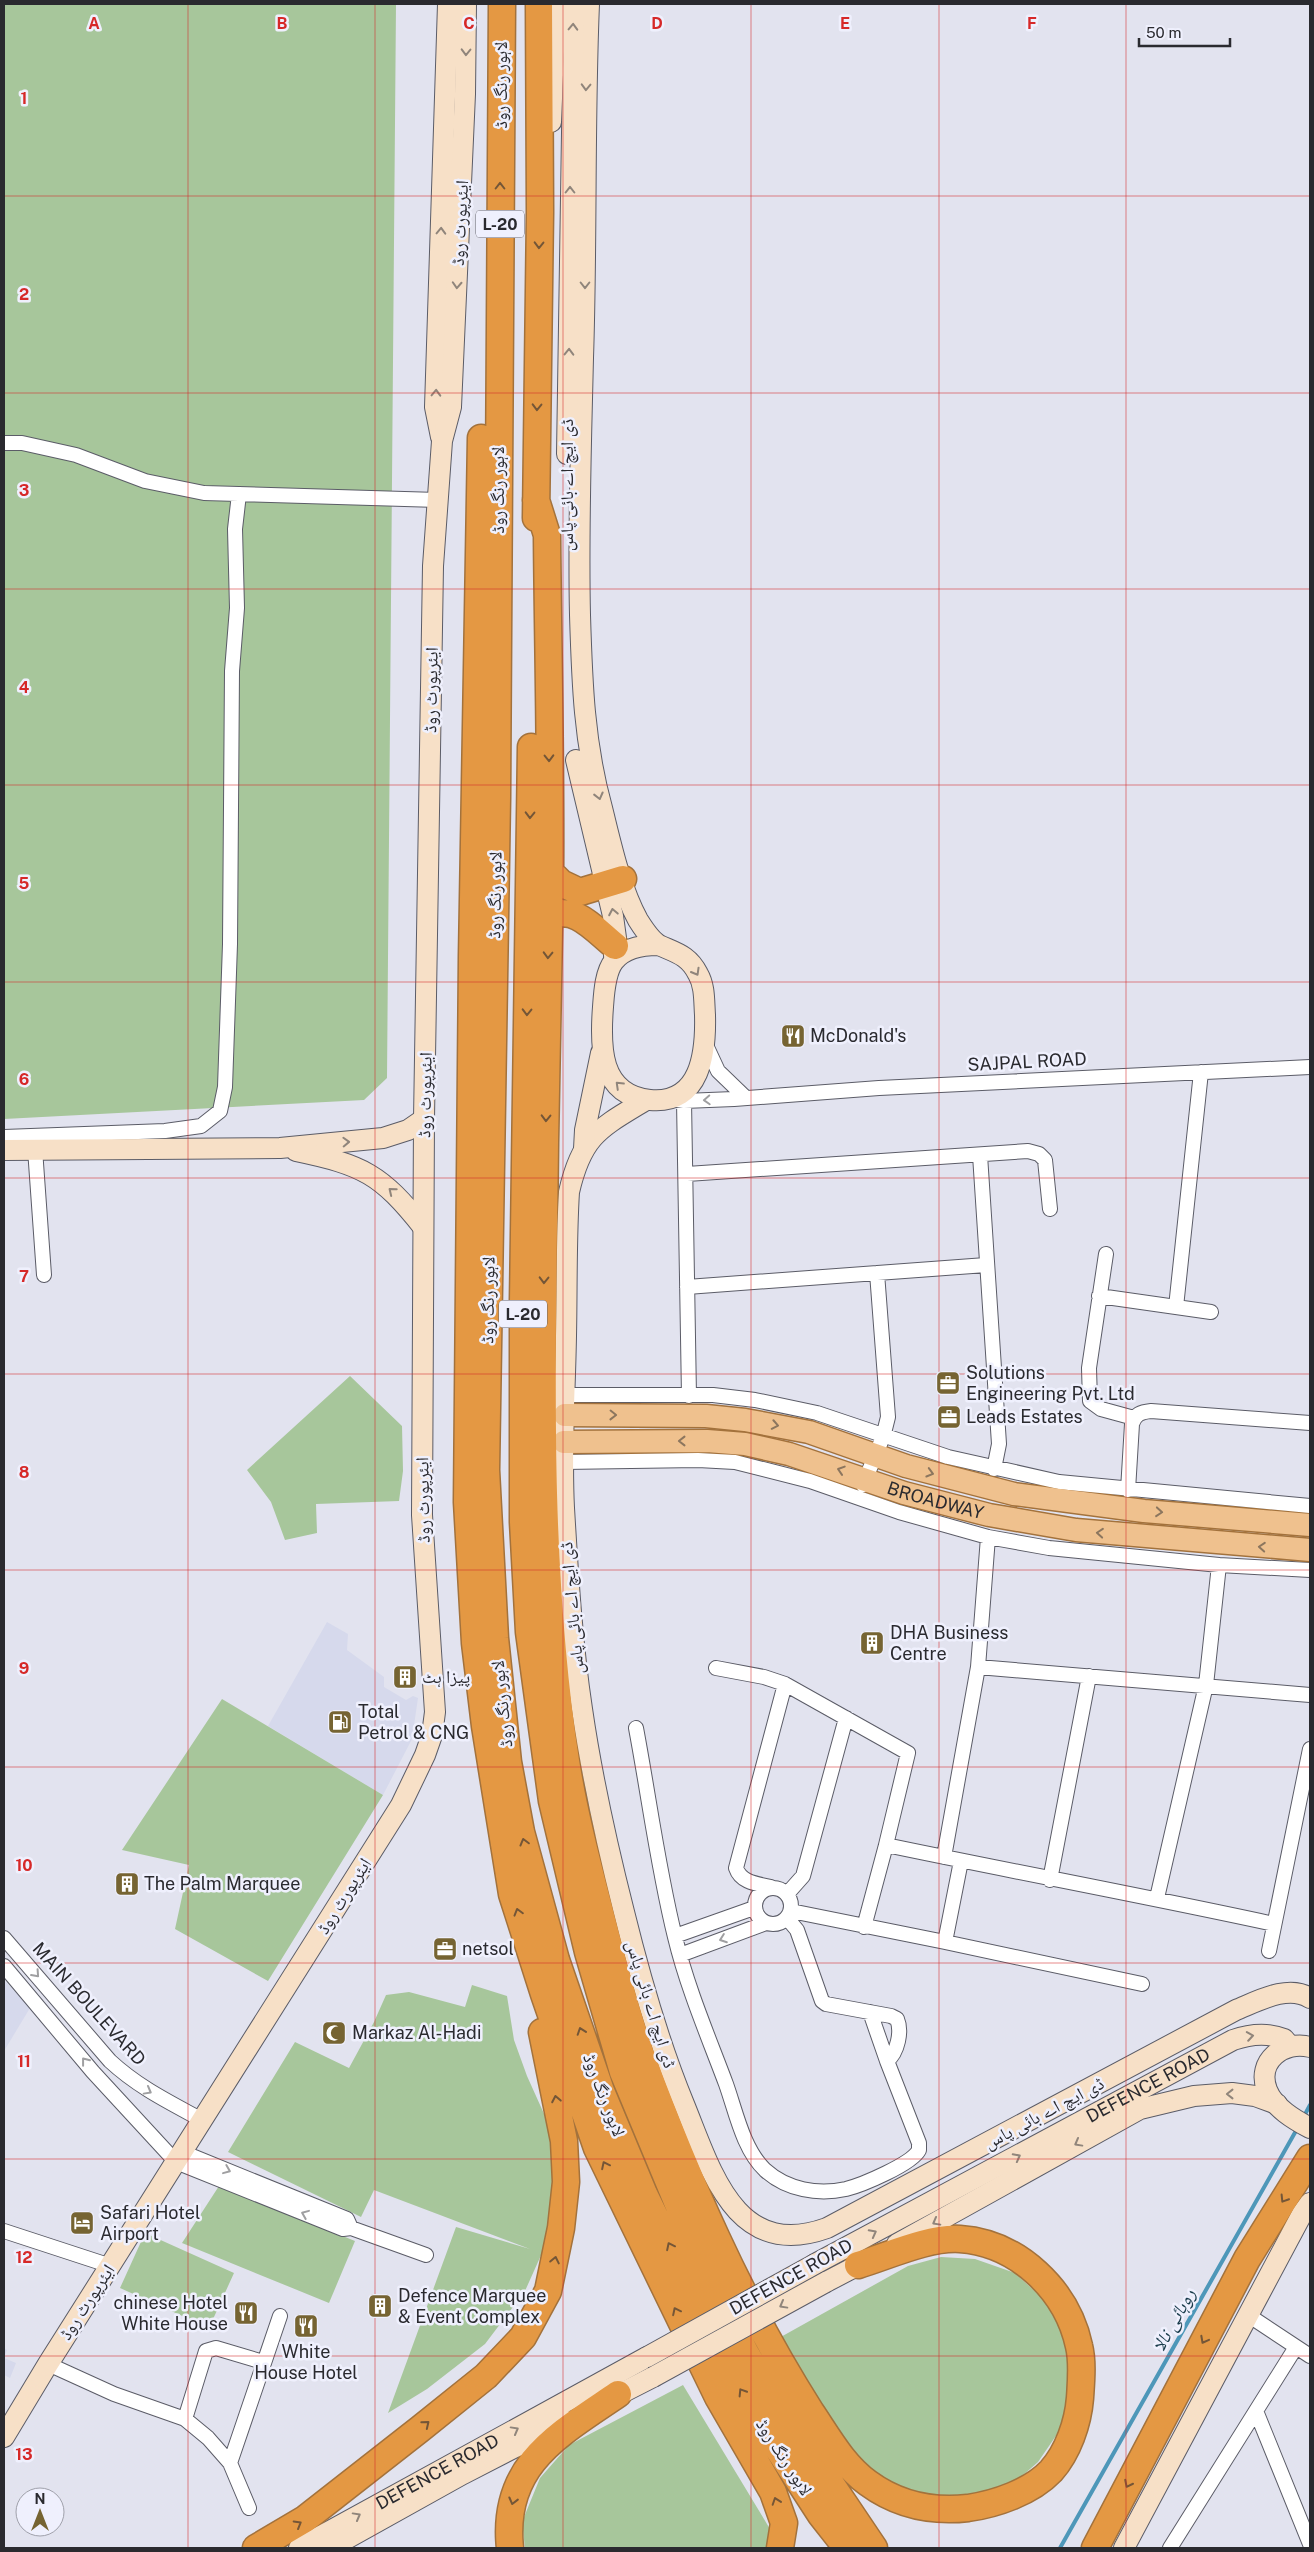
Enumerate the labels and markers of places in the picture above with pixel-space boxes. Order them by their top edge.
restaurant icon: McDonald's [780,1023,806,1049]
place label: McDonald's [810,1025,906,1046]
place label: Solutions Engineering Pvt. Ltd [966,1362,1135,1404]
office icon: Solutions Engineering Pvt. Ltd [935,1370,961,1396]
office icon: Leads Estates [936,1404,962,1430]
place label: Leads Estates [966,1406,1083,1427]
place label: DHA Business Centre [890,1622,1008,1664]
building icon: DHA Business Centre [859,1630,885,1656]
building icon: پیزا ہٹ [392,1664,418,1690]
place label: پیزا ہٹ [422,1666,470,1688]
place label: Total Petrol & CNG [358,1701,469,1743]
fuel station icon: Total Petrol & CNG [327,1709,353,1735]
building icon: The Palm Marquee [114,1871,140,1897]
place label: The Palm Marquee [144,1873,300,1894]
office icon: netsol [432,1936,458,1962]
place label: netsol [462,1938,514,1959]
mosque icon: Markaz Al-Hadi [321,2020,347,2046]
place label: Markaz Al-Hadi [352,2022,481,2043]
place label: Safari Hotel Airport [100,2202,201,2244]
hotel icon: Safari Hotel Airport [69,2210,95,2236]
place label: Defence Marquee & Event Complex [398,2285,546,2327]
place label: chinese Hotel White House [113,2292,228,2334]
building icon: Defence Marquee & Event Complex [367,2293,393,2319]
restaurant icon: chinese Hotel White House [233,2300,259,2326]
restaurant icon: White House Hotel [293,2313,319,2339]
place label: White House Hotel [254,2341,358,2383]

